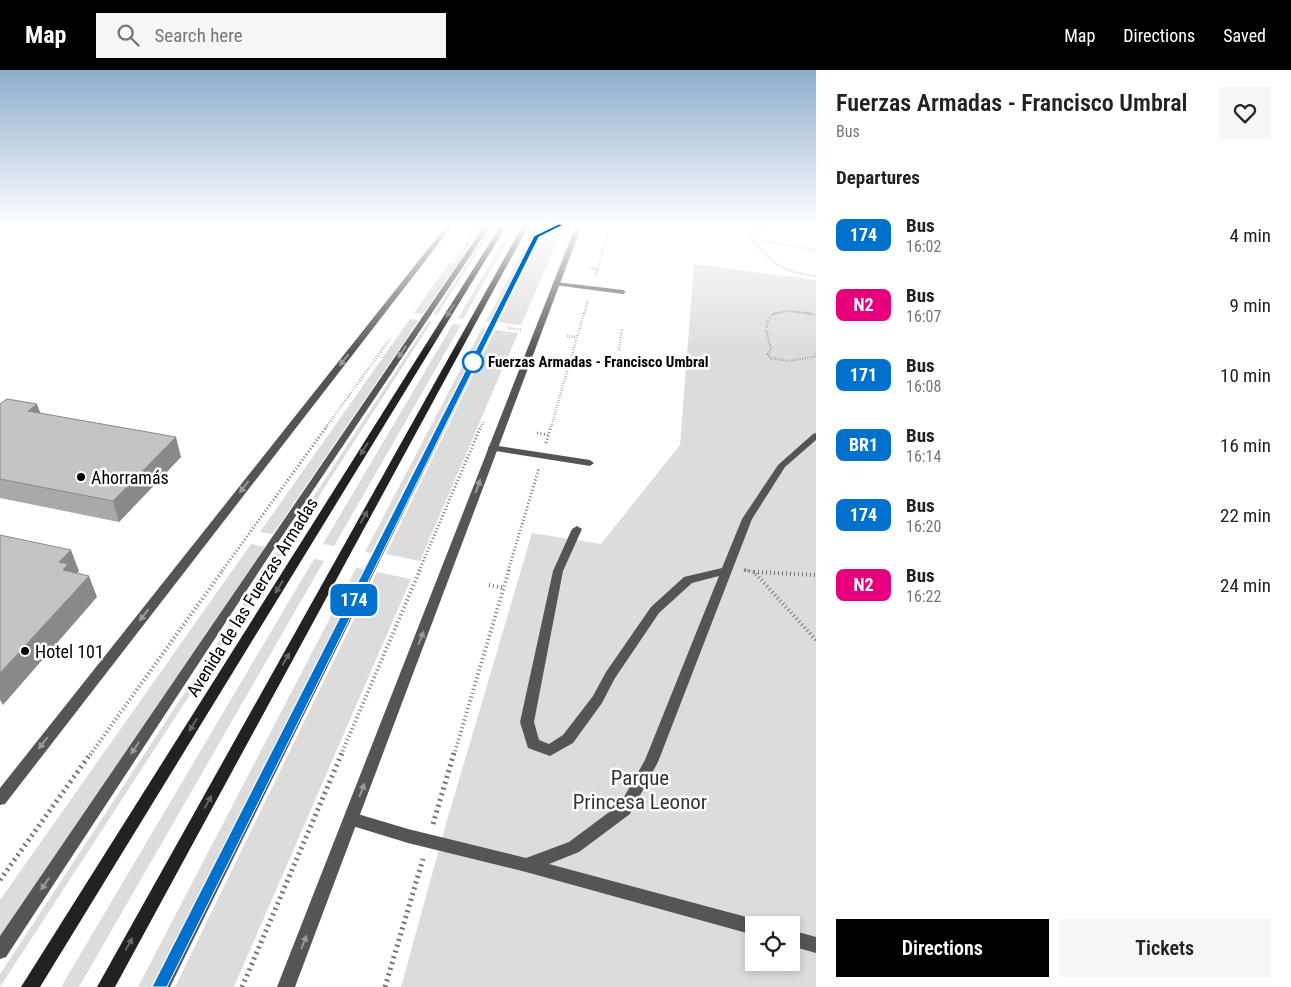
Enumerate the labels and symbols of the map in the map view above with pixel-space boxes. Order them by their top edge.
one-way arrow [446,304,455,317]
one-way arrow [397,345,407,359]
marker: Fuerzas Armadas - Francisco Umbral [462,351,484,373]
one-way arrow [339,353,350,366]
place label: Fuerzas Armadas - Francisco Umbral [488,353,709,371]
one-way arrow [360,442,369,455]
place label: Ahorramás [91,467,169,488]
marker: Ahorramás [75,471,87,483]
one-way arrow [474,478,482,493]
one-way arrow [239,481,249,494]
street label: Avenida de las Fuerzas Armadas [182,494,322,700]
one-way arrow [360,510,369,524]
one-way arrow [274,580,283,593]
line badge: 174 [325,584,383,616]
one-way arrow [138,608,149,621]
one-way arrow [417,631,425,646]
place label: Hotel 101 [35,641,104,662]
marker: Hotel 101 [19,645,31,657]
one-way arrow [282,652,290,667]
one-way arrow [188,718,197,731]
one-way arrow [38,736,49,749]
one-way arrow [130,742,140,755]
park label: Parque Princesa Leonor [573,766,707,814]
one-way arrow [359,783,367,797]
one-way arrow [204,795,212,809]
one-way arrow [40,877,50,890]
one-way arrow [300,934,308,949]
one-way arrow [125,938,134,951]

